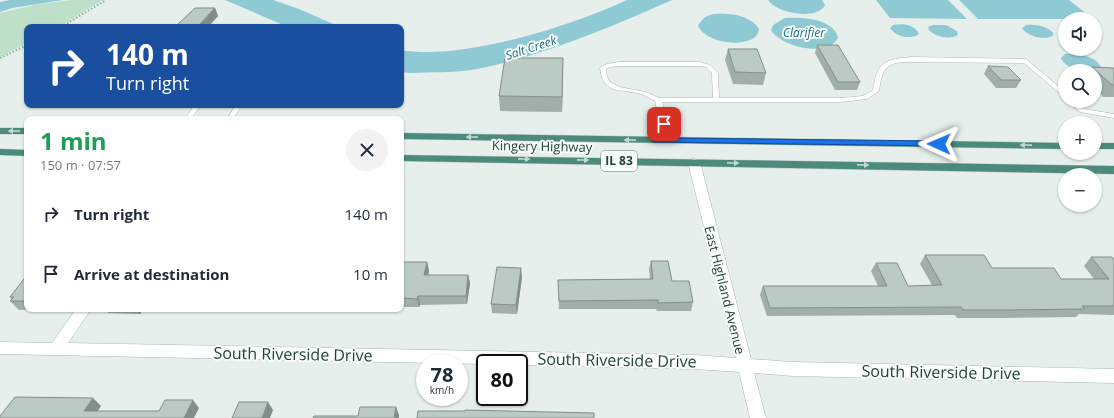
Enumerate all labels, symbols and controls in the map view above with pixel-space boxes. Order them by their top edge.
map controls [1058,12,1102,212]
button: sound [1058,12,1102,56]
water label: Clarifier [783,24,826,41]
water label: Salt Creek [503,31,560,64]
text: 140 m [106,35,189,73]
icon: right [40,40,92,92]
button: search [1058,64,1102,108]
text: Turn right [106,71,189,95]
pin [647,107,681,141]
icon: arrive [653,113,675,135]
button: + [1058,116,1102,160]
position arrow [918,123,960,165]
text: 1 min [40,124,107,157]
one-way arrow [7,128,20,134]
button: close [346,129,388,171]
one-way arrow [465,134,478,140]
street label: Kingery Highway [492,136,593,156]
one-way arrow [623,137,636,143]
one-way arrow [1019,142,1032,148]
road number: IL 83 [601,151,637,171]
text: 150 m · 07:57 [40,156,121,174]
one-way arrow [518,156,530,163]
one-way arrow [577,157,590,163]
one-way arrow [727,159,739,166]
one-way arrow [857,162,870,168]
button: − [1058,168,1102,212]
icon: right [40,203,62,225]
text: Turn right [74,204,149,224]
text: 140 m [344,204,388,224]
street label: East Highland Avenue [700,224,750,356]
icon: arrive [40,263,62,285]
text: Arrive at destination [74,264,229,284]
text: 10 m [353,264,388,284]
street label: South Riverside Drive [213,342,373,366]
street label: South Riverside Drive [537,348,697,372]
speed limit sign: 80 [476,354,528,406]
street label: South Riverside Drive [861,360,1021,384]
text: 78 [431,361,453,388]
text: km/h [430,383,454,397]

